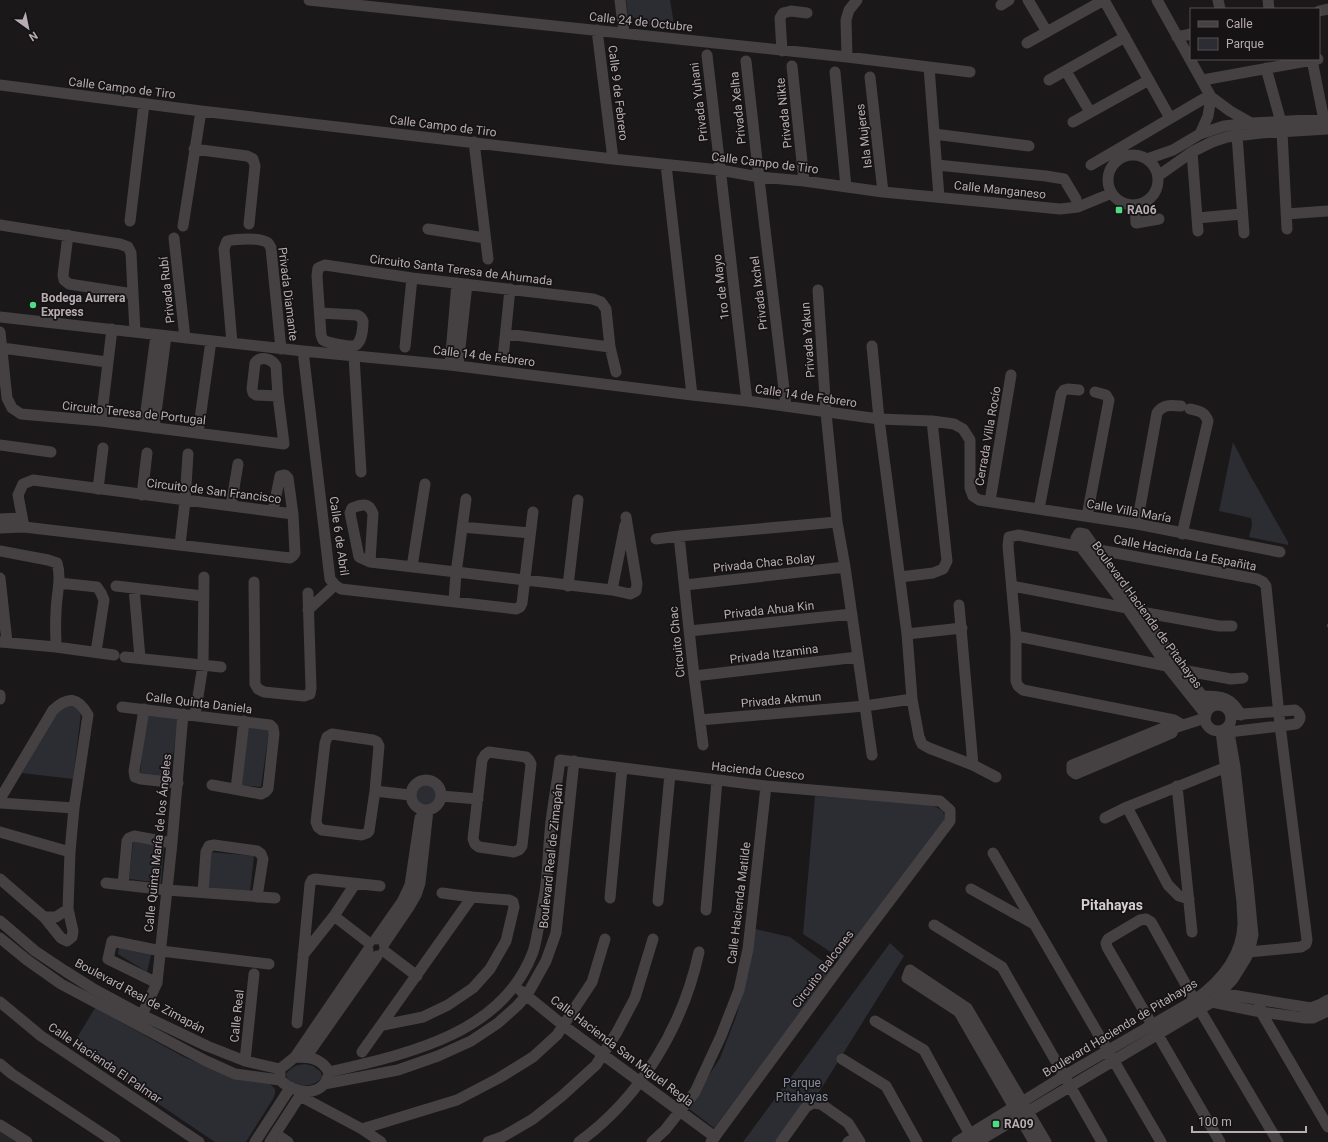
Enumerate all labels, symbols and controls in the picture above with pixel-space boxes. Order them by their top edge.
north arrow [8,8,48,48]
legend [1190,8,1320,60]
street label: Calle 24 de Octubre [588,10,694,34]
text: Calle [1226,17,1253,31]
text: N [26,28,40,44]
text: Parque [1226,37,1264,51]
street label: Calle 9 de Febrero [605,44,631,142]
street label: Privada Yuhani [687,62,711,142]
street label: Privada Xelha [727,71,749,145]
street label: Calle Campo de Tiro [68,74,176,102]
street label: Privada Nikte [773,77,795,149]
street label: Isla Mujeres [853,103,875,169]
street label: Calle Campo de Tiro [389,112,497,140]
street label: Calle Campo de Tiro [711,149,819,177]
street label: Calle Manganeso [953,178,1047,202]
place label: RA06 [1127,203,1157,217]
marker: RA06 [1114,205,1124,215]
street label: Privada Diamante [275,246,301,342]
street label: Circuito Santa Teresa de Ahumada [369,252,553,288]
street label: 1ro de Mayo [710,253,732,321]
street label: Privada Rubí [156,255,177,324]
street label: Privada Ixchel [748,255,770,331]
place label: Bodega Aurrera Express [41,291,126,319]
marker: Bodega Aurrera Express [28,300,38,310]
street label: Privada Yakun [798,302,818,378]
street label: Calle 14 de Febrero [432,343,536,369]
street label: Calle 14 de Febrero [754,382,858,410]
street label: Cerrada Villa Rocío [972,385,1004,487]
street label: Circuito Teresa de Portugal [61,398,207,428]
street label: Circuito de San Francisco [146,476,282,506]
street label: Calle 6 de Abril [327,496,351,576]
street label: Calle Villa María [1085,497,1173,525]
street label: Calle Hacienda La Españita [1112,532,1258,574]
street label: Boulevard Hacienda de Pitahayas [1089,539,1205,691]
street label: Privada Chac Bolay [712,551,816,575]
street label: Privada Ahua Kin [723,598,815,622]
street label: Circuito Chac [666,606,688,678]
street label: Privada Itzamina [729,642,819,666]
street label: Calle Quinta Daniela [145,690,253,716]
street label: Privada Akmun [740,690,822,710]
street label: Calle Quinta María de los Ángeles [141,753,174,933]
street label: Hacienda Cuesco [711,759,805,783]
street label: Boulevard Real de Zimapán [536,783,566,929]
street label: Calle Hacienda Matilde [725,841,753,965]
district label: Pitahayas [1081,897,1143,913]
street label: Circuito Balcones [789,928,857,1010]
street label: Boulevard Real de Zimapán [73,956,207,1036]
street label: Boulevard Hacienda de Pitahayas [1040,976,1200,1080]
street label: Calle Real [227,989,247,1043]
street label: Calle Hacienda San Miguel Regla [548,993,696,1109]
street label: Calle Hacienda El Palmar [46,1020,164,1106]
park label: Parque Pitahayas [776,1076,828,1104]
scale bar [1192,1108,1306,1134]
text: 100 m [1198,1115,1232,1129]
place label: RA09 [1004,1117,1034,1131]
marker: RA09 [991,1119,1001,1129]

